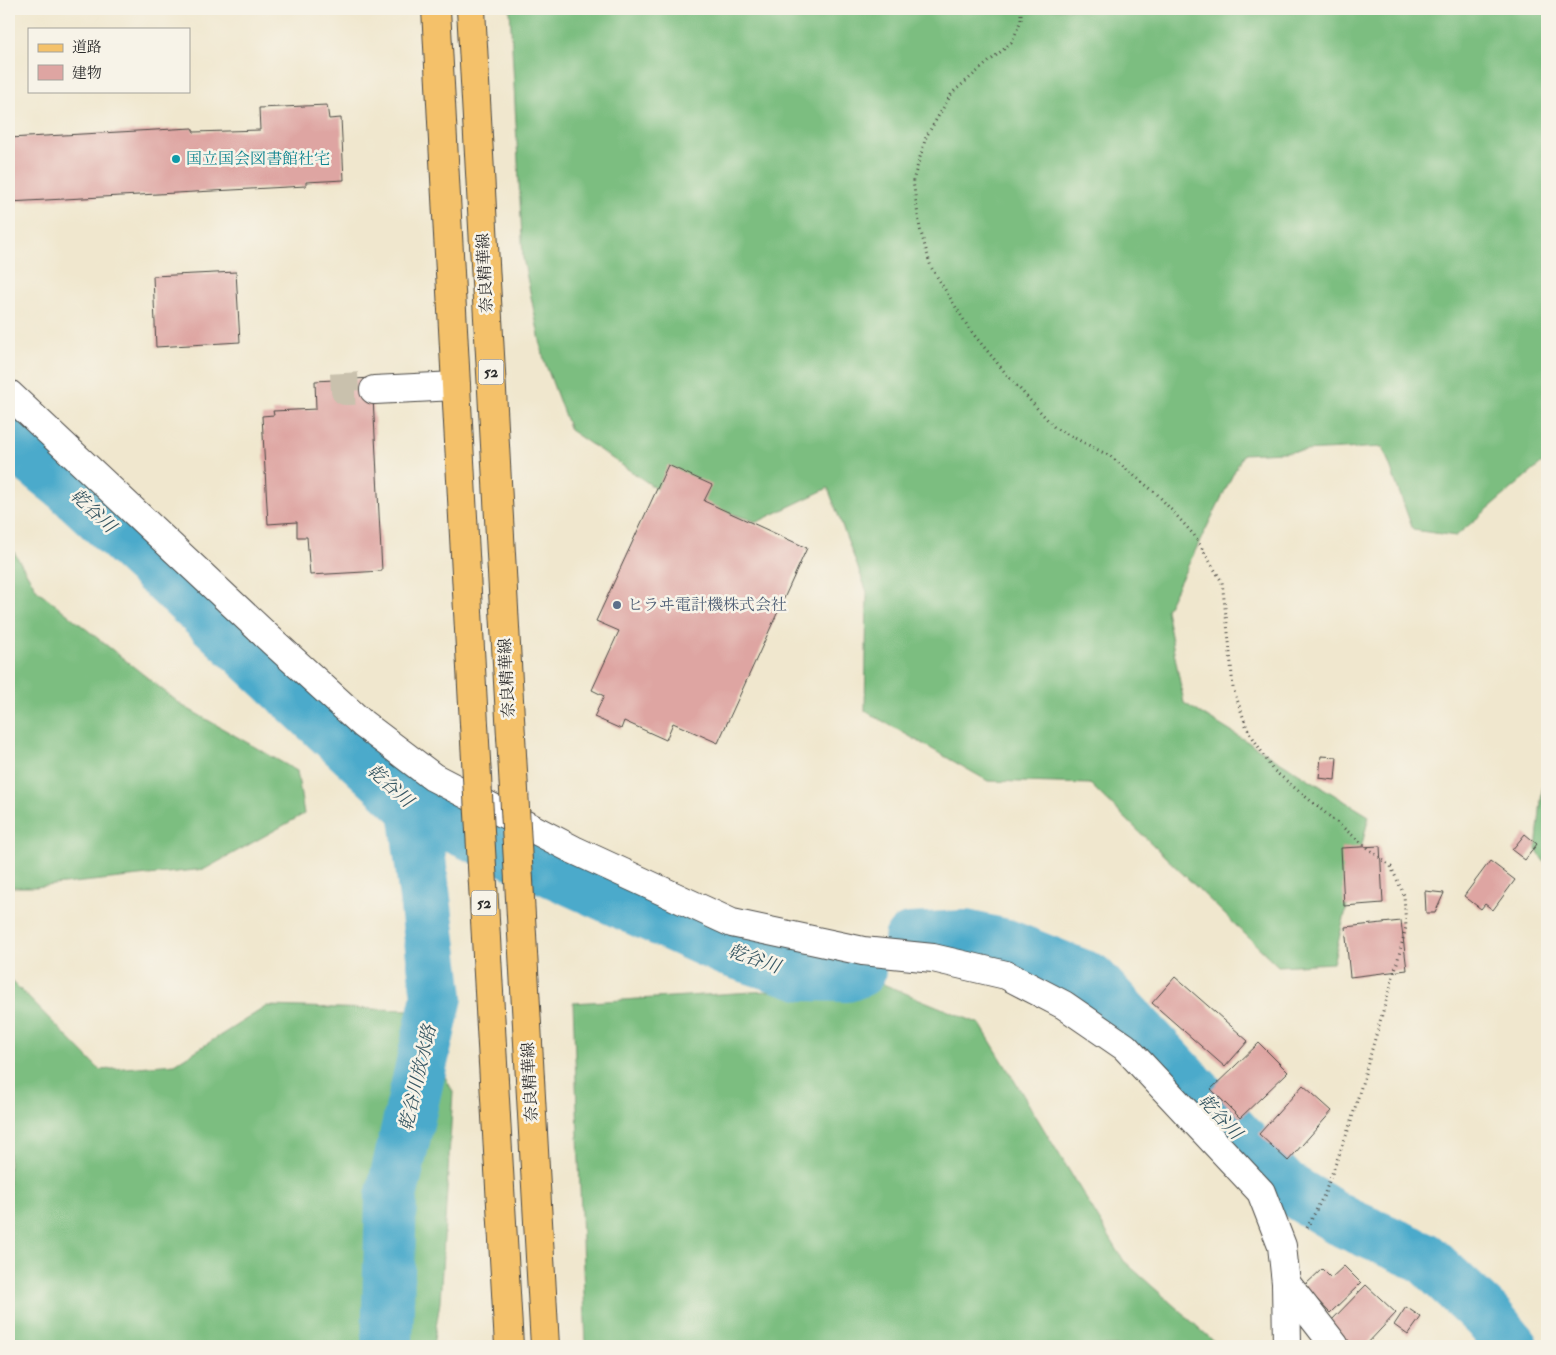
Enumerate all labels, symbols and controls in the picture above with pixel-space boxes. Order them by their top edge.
legend [28,28,190,92]
text: 道路 [72,38,102,57]
text: 建物 [72,64,102,83]
place label: 国立国会図書館社宅 [186,149,330,169]
marker: 国立国会図書館社宅 [170,153,182,165]
street label: 奈良精華線 [473,233,497,313]
road number: 52 [478,360,504,384]
water label: 乾谷川 [65,484,122,539]
place label: ヒラヰ電計機株式会社 [627,595,787,615]
marker: ヒラヰ電計機株式会社 [611,599,623,611]
street label: 奈良精華線 [495,638,519,718]
water label: 乾谷川 [362,759,419,814]
road number: 52 [472,890,496,916]
water label: 乾谷川 [725,939,785,979]
water label: 乾谷川放水路 [395,1021,442,1133]
street label: 奈良精華線 [518,1042,542,1122]
water label: 乾谷川 [1193,1089,1248,1146]

